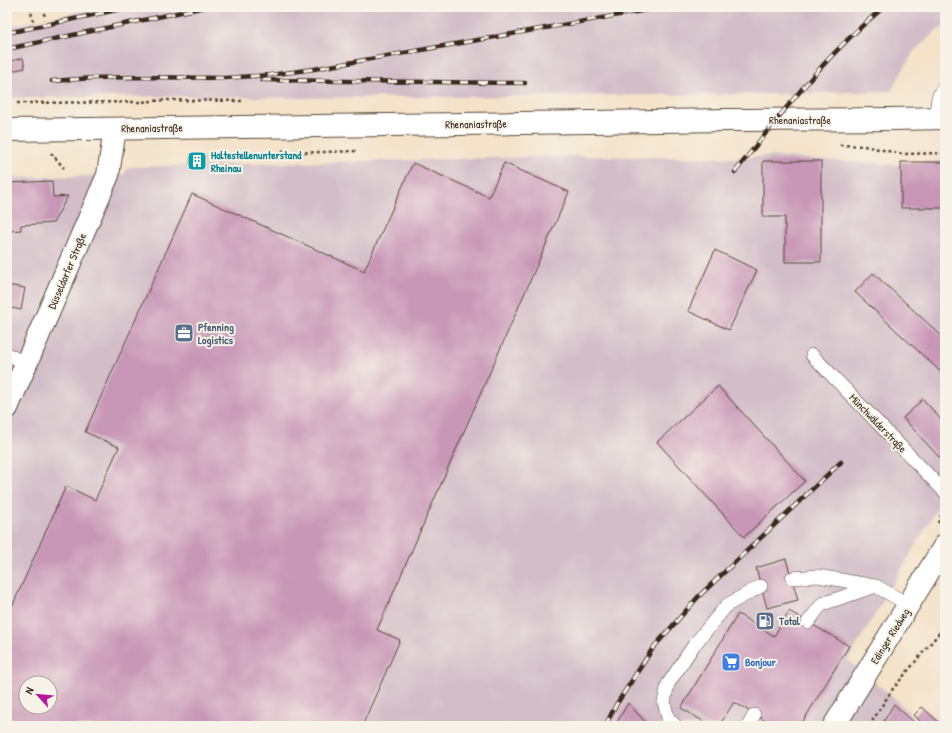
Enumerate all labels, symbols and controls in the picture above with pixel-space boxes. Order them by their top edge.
street label: Rhenaniastraße [769,113,832,127]
street label: Rhenaniastraße [445,116,508,132]
street label: Rhenaniastraße [121,120,184,136]
place label: Haltestellenunterstand Rheinau [211,148,302,175]
building icon: Haltestellenunterstand Rheinau [186,150,208,172]
street label: Düsseldorfer Straße [45,230,90,311]
place label: Pfenning Logistics [198,320,234,348]
office icon: Pfenning Logistics [173,322,195,344]
street label: Münchwälderstraße [846,391,910,456]
street label: Edinger Riedweg [867,605,913,666]
fuel station icon: Total [754,610,776,632]
place label: Total [778,614,801,628]
supermarket icon: Bonjour [720,651,742,673]
place label: Bonjour [745,655,776,670]
north arrow [18,675,58,715]
text: N [22,685,37,696]

